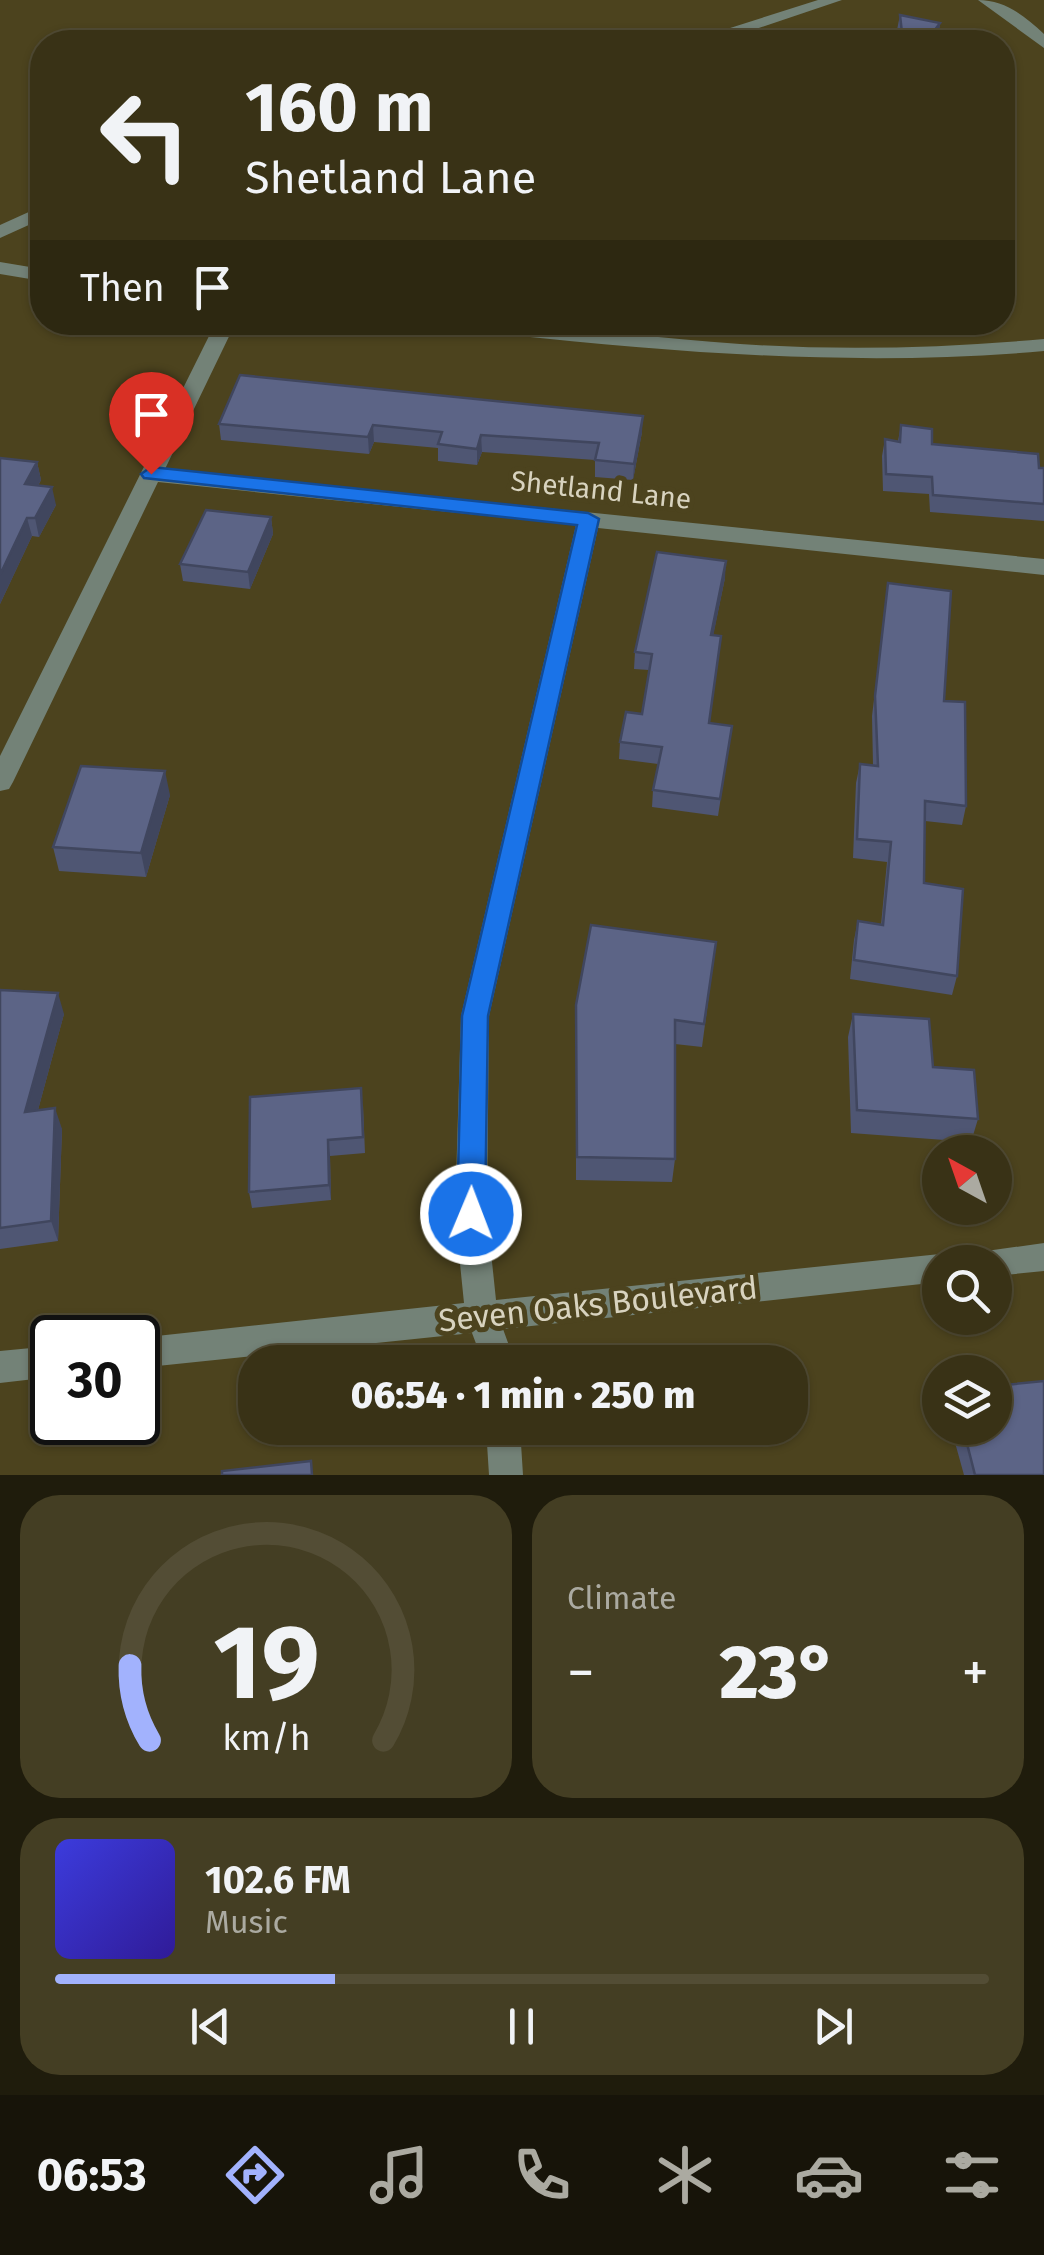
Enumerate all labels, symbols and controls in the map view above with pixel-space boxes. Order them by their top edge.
text: 160 m [245,66,434,150]
icon: left [80,70,210,200]
text: Shetland Lane [245,151,536,205]
icon: arrive [185,260,240,315]
text: Then [80,265,165,311]
pin [109,372,194,475]
icon: arrive [124,387,179,442]
street label: Shetland Lane [509,464,693,516]
north arrow [922,1135,1012,1225]
map controls [922,1135,1012,1445]
position arrow [419,1162,523,1266]
button: search [922,1245,1012,1335]
street label: Seven Oaks Boulevard [437,1268,759,1340]
speed limit sign: 30 [30,1315,160,1445]
button: layers [922,1355,1012,1445]
text: 06:54 · 1 min · 250 m [351,1372,695,1418]
text: Climate [567,1579,676,1617]
text: 19 [213,1601,319,1726]
text: 23° [719,1628,837,1718]
text: − [567,1640,595,1706]
text: + [962,1640,989,1706]
text: km/h [222,1717,310,1759]
text: 102.6 FM [205,1857,351,1903]
text: Music [205,1903,288,1941]
icon: previous [183,1999,238,2054]
icon: pause [494,1999,549,2054]
icon: next [806,1999,861,2054]
icon: directions [220,2140,290,2210]
icon: music [364,2140,434,2210]
icon: phone [507,2140,577,2210]
icon: climate [650,2140,720,2210]
icon: car [794,2140,864,2210]
icon: filters [937,2140,1007,2210]
text: 06:53 [37,2148,147,2202]

